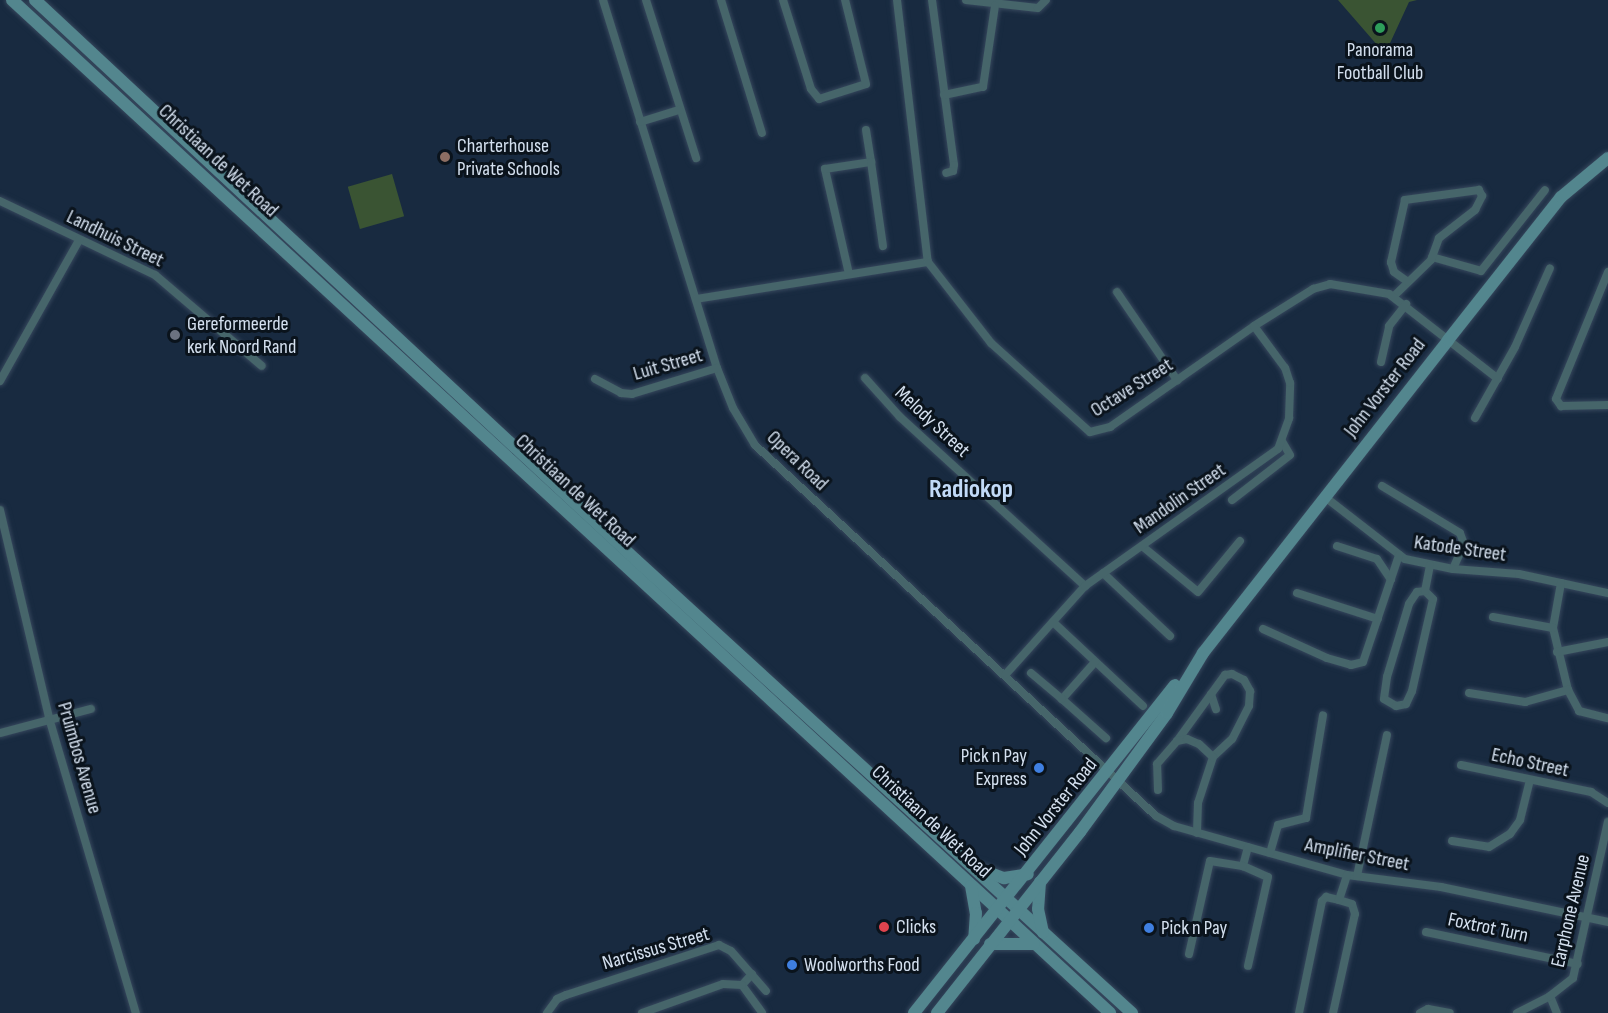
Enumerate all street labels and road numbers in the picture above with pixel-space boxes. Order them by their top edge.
street label: Christiaan de Wet Road [153,99,283,223]
street label: Landhuis Street [62,205,168,273]
street label: John Vorster Road [1339,334,1431,442]
street label: Luit Street [631,344,705,386]
street label: Octave Street [1087,353,1177,423]
street label: Melody Street [890,381,974,463]
street label: Opera Road [761,426,833,496]
street label: Christiaan de Wet Road [510,429,640,553]
street label: Mandolin Street [1129,459,1231,539]
street label: Katode Street [1412,531,1508,567]
street label: Pruimbos Avenue [52,699,106,817]
street label: Echo Street [1489,743,1571,783]
street label: John Vorster Road [1009,754,1103,860]
street label: Christiaan de Wet Road [866,760,996,884]
street label: Amplifier Street [1303,833,1411,877]
street label: Earphone Avenue [1546,852,1596,970]
street label: Foxtrot Turn [1446,908,1530,948]
street label: Narcissus Street [600,922,712,976]

